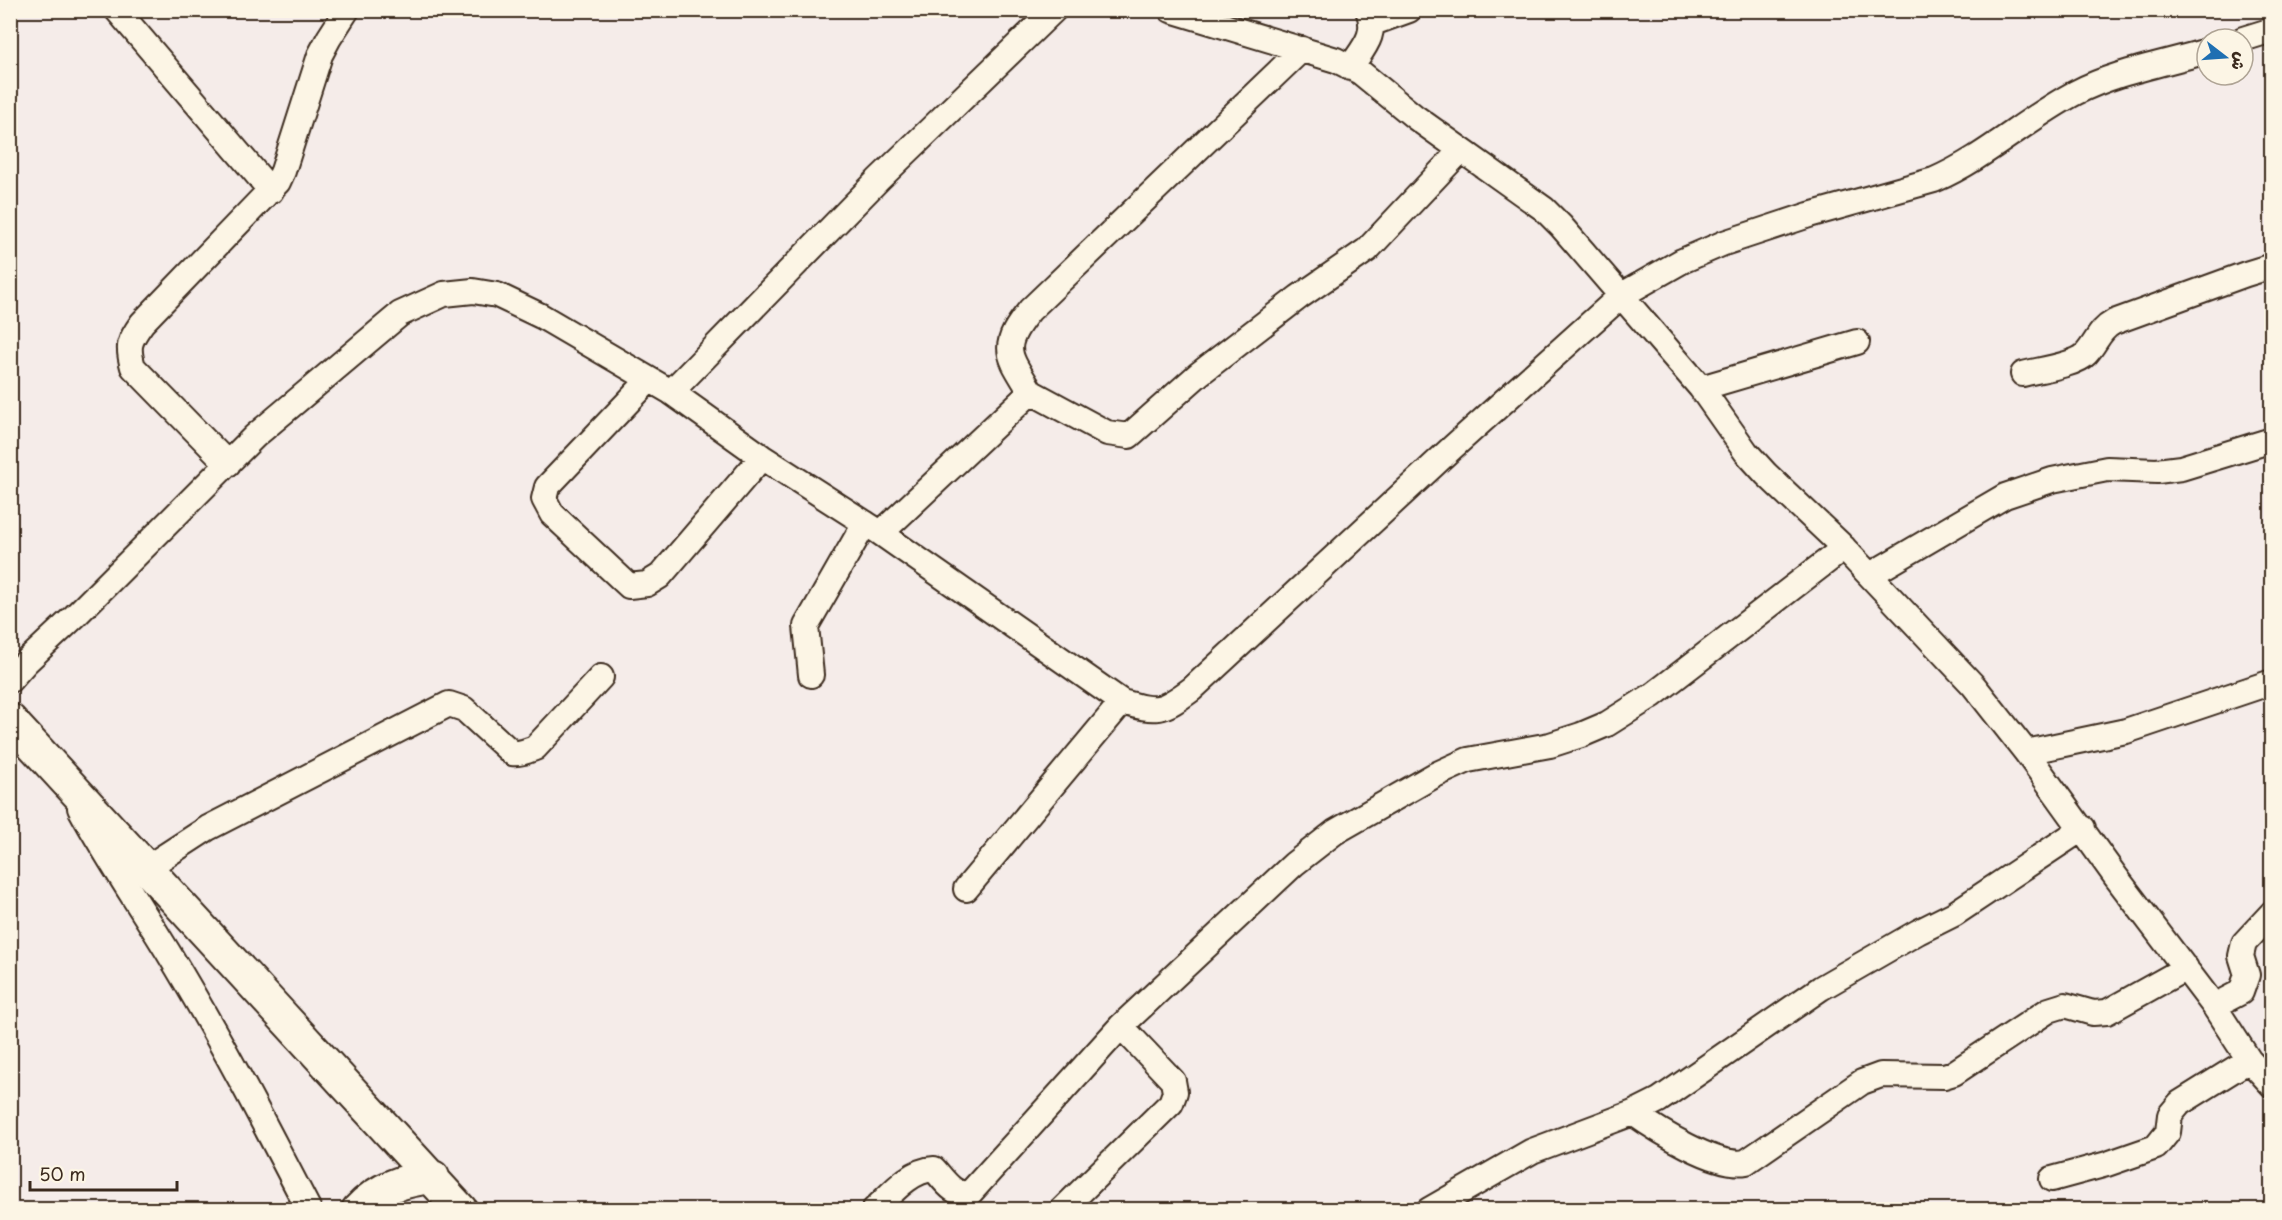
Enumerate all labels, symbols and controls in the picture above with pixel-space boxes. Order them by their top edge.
north arrow [2195,27,2255,87]
text: ش [2226,50,2254,74]
scale bar [30,1154,177,1192]
text: 50 m [39,1160,86,1187]

